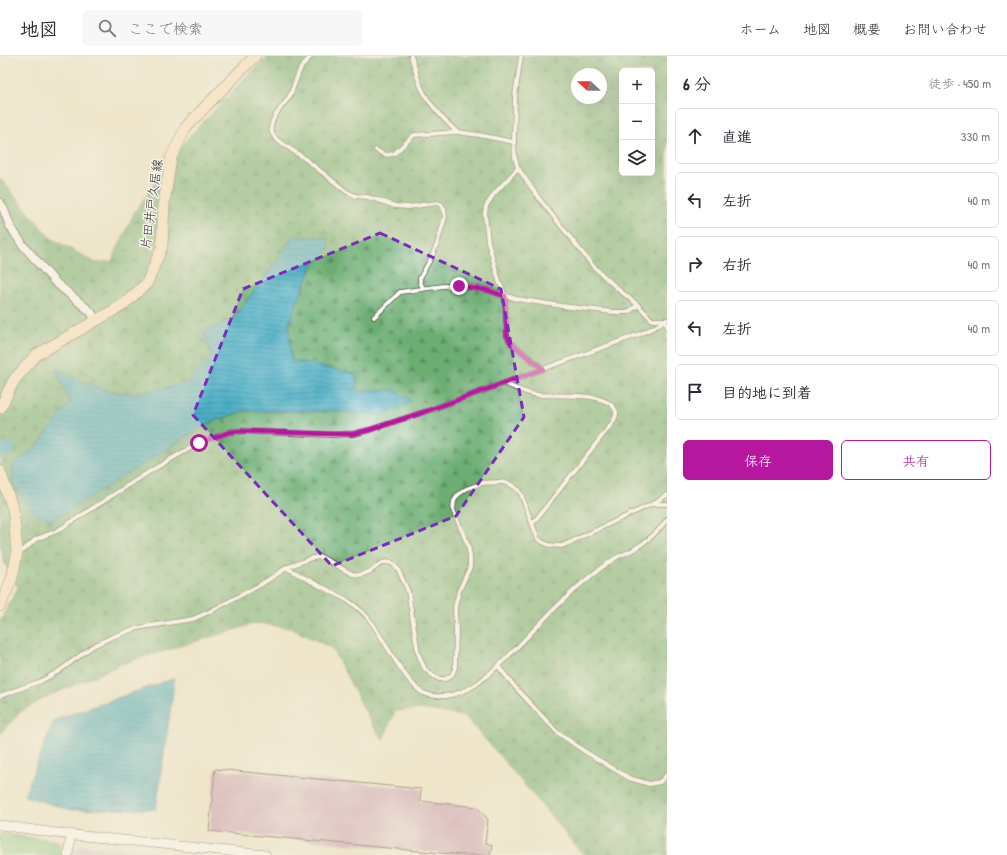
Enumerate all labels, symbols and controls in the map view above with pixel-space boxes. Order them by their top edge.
search box [82,10,362,46]
text: 地図 [20,16,58,42]
icon: search [96,17,118,39]
text: ここで検索 [128,18,203,39]
text: ホーム [740,19,781,38]
text: 地図 [803,19,831,38]
text: 概要 [853,19,881,38]
text: お問い合わせ [903,19,987,38]
north arrow [571,68,607,104]
map controls [619,68,655,176]
button: + [619,68,655,104]
text: 6 分 [683,72,711,95]
text: 徒歩 · 450 m [928,74,991,92]
button: − [619,104,655,140]
icon: ahead [684,125,706,147]
text: 直進 [722,126,752,147]
text: 330 m [961,127,990,145]
button: layers [619,140,655,176]
street label: 片田井戸久居線 [136,157,166,250]
icon: left [684,189,706,211]
text: 左折 [722,190,752,211]
text: 40 m [967,191,990,209]
icon: right [684,253,706,275]
text: 右折 [722,254,752,275]
text: 40 m [967,255,990,273]
route end [450,277,468,295]
icon: left [684,317,706,339]
text: 左折 [722,318,752,339]
text: 40 m [967,319,990,337]
icon: arrive [684,381,706,403]
text: 目的地に到着 [722,382,812,403]
route start [190,434,208,452]
button: 保存 [683,440,833,480]
button: 共有 [841,440,991,480]

